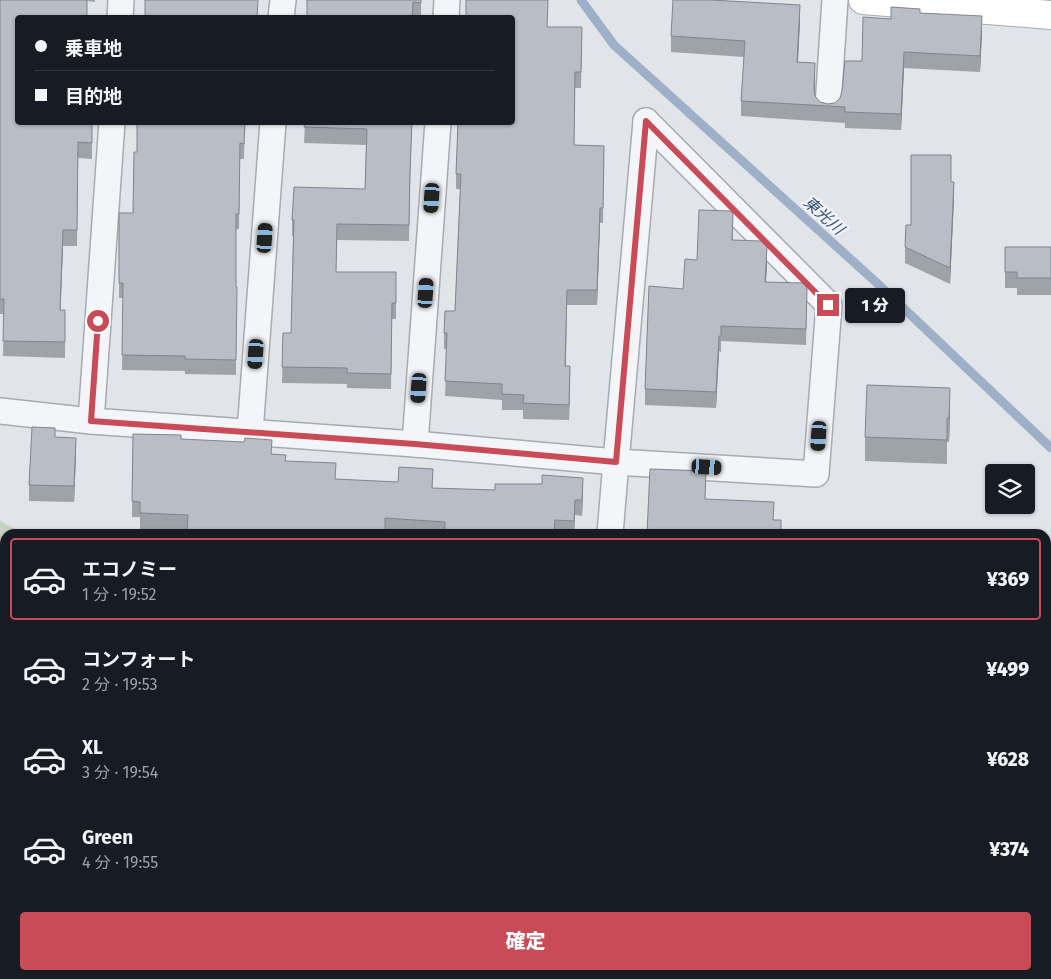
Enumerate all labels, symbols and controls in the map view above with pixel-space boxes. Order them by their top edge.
text: 乗車地 [65,37,122,60]
text: 目的地 [65,85,122,108]
car [423,183,440,213]
water label: 東光川 [799,192,849,240]
car [256,223,273,253]
car [417,278,434,308]
callout: 1 分 [846,288,906,322]
route end [817,294,839,316]
text: 1 分 [861,296,889,315]
route start [87,310,109,332]
car [247,339,264,369]
car [410,373,427,403]
car [810,421,827,451]
car [691,458,722,476]
map controls [985,464,1035,514]
button: layers [985,464,1035,514]
icon: car [22,557,67,602]
text: エコノミー [82,558,177,581]
text: ¥369 [987,568,1029,591]
text: 1 分 · 19:52 [82,585,156,604]
icon: car [22,647,67,692]
text: コンフォート [82,648,195,671]
text: ¥499 [986,658,1029,681]
text: 2 分 · 19:53 [82,675,158,694]
text: XL [82,736,103,759]
icon: car [22,737,67,782]
text: ¥628 [987,748,1029,771]
text: 3 分 · 19:54 [82,763,158,782]
text: Green [82,826,133,849]
icon: car [22,827,67,872]
text: ¥374 [989,838,1029,861]
text: 4 分 · 19:55 [82,853,158,872]
button: 確定 [20,912,1031,970]

